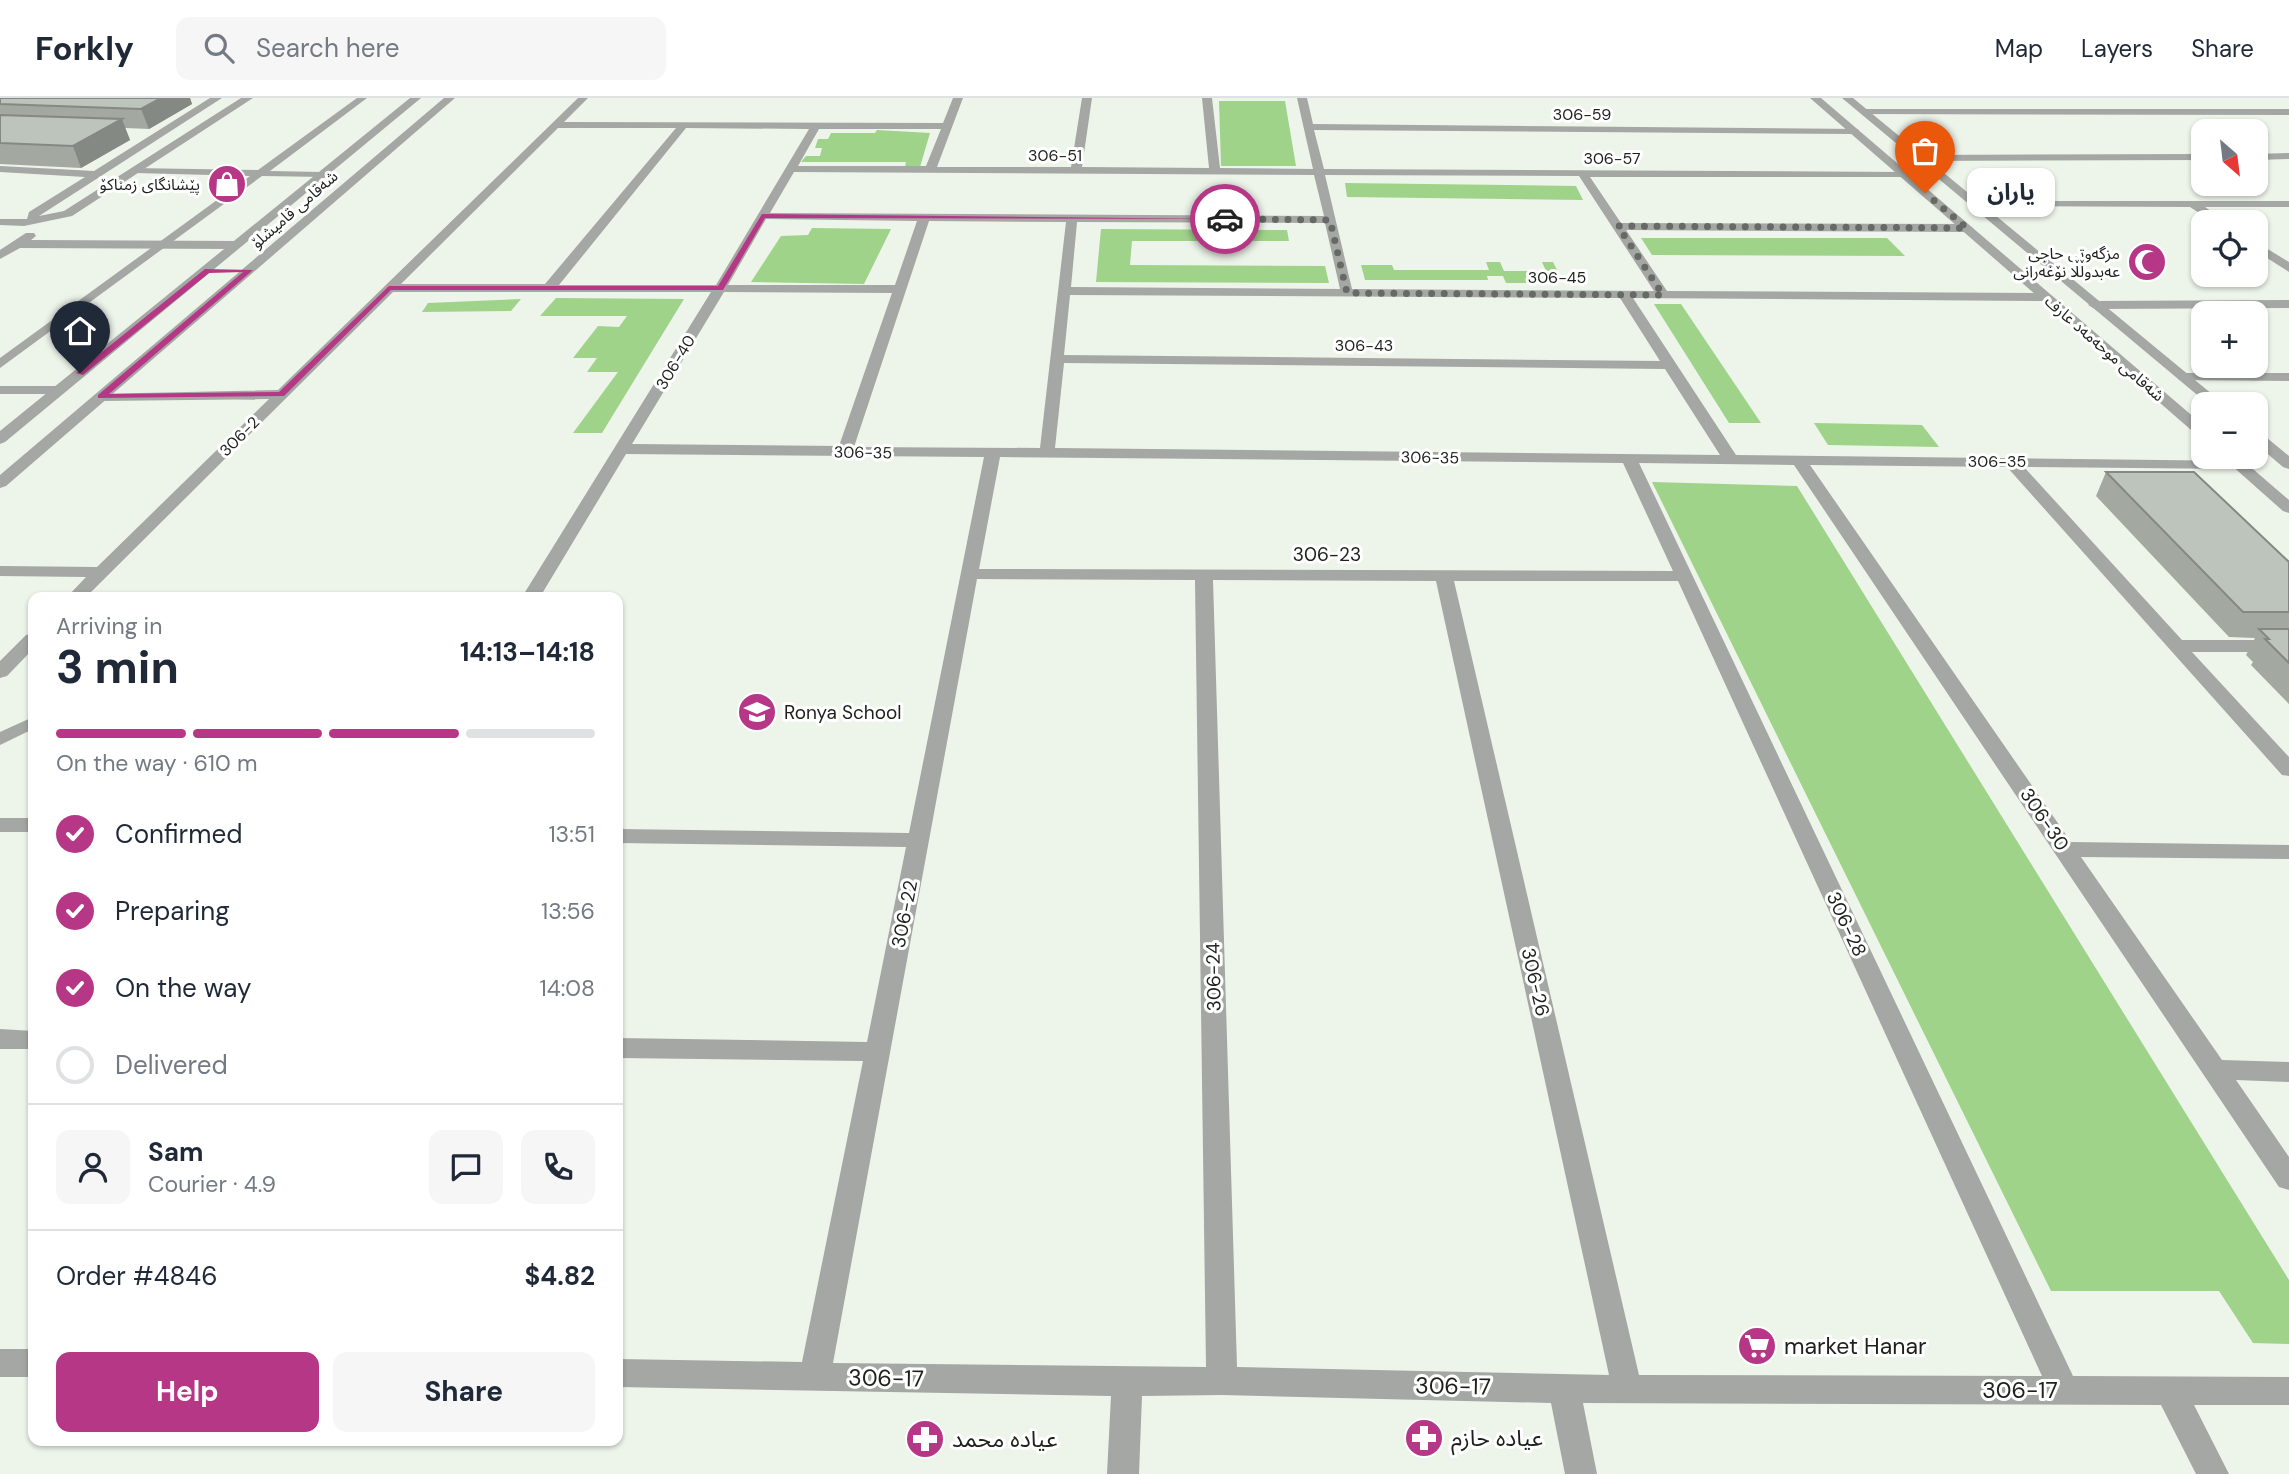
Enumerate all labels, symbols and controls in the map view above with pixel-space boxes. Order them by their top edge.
search box [176,17,666,80]
text: Forkly [35,27,134,70]
icon: search [200,29,238,67]
text: Search here [256,31,399,65]
text: Map [1995,33,2043,64]
text: Layers [2081,33,2153,64]
text: Share [2191,33,2254,64]
street label: 306-59 [1553,104,1611,125]
north arrow [2191,119,2268,196]
map controls [2191,119,2268,469]
pin [1895,121,1955,193]
icon: bag [1906,132,1944,170]
street label: 306-51 [1028,145,1082,166]
street label: 306-57 [1583,148,1641,169]
shop icon: پێشانگای زمناكۆ [206,163,248,205]
street label: شەقامی قامیشلۆ [246,166,342,253]
callout: یاران [1967,168,2054,217]
place label: پێشانگای زمناكۆ [100,174,200,195]
text: یاران [1987,177,2035,207]
courier [1190,184,1260,254]
icon: car [1206,200,1244,238]
button: locate [2191,210,2268,287]
mosque icon: مزگەوتی حاجی عەبدوڵڵا نۆغەرانی [2126,241,2168,283]
place label: مزگەوتی حاجی عەبدوڵڵا نۆغەرانی [2013,243,2120,282]
street label: 306-45 [1528,267,1586,288]
street label: شەقامی موحەمەد عارف [2041,291,2169,406]
pin [50,301,110,373]
button: + [2191,301,2268,378]
icon: home [61,312,99,350]
street label: 306-40 [651,331,700,393]
street label: 306-43 [1335,335,1393,356]
button: − [2191,392,2268,469]
street label: 306-2 [215,412,264,461]
street label: 306-35 [834,441,892,464]
street label: 306-35 [1401,446,1459,469]
street label: 306-35 [1968,451,2026,472]
street label: 306-23 [1293,542,1361,567]
text: Arriving in [56,611,162,641]
text: 14:13–14:18 [460,635,595,669]
text: 3 min [56,637,179,697]
school or university icon: Ronya School [736,691,778,733]
place label: Ronya School [784,700,902,725]
text: On the way · 610 m [56,748,257,778]
street label: 306-30 [2014,783,2075,856]
icon: check [56,815,94,853]
text: Confirmed [115,817,242,851]
text: 13:51 [548,819,595,849]
street label: 306-22 [886,878,923,950]
street label: 306-28 [1821,888,1872,961]
icon: check [56,892,94,930]
text: Preparing [115,894,230,928]
text: 13:56 [541,896,595,926]
street label: 306-24 [1200,942,1227,1012]
street label: 306-26 [1516,946,1555,1019]
icon: check [56,969,94,1007]
text: On the way [115,971,251,1005]
text: 14:08 [540,973,595,1003]
text: Delivered [115,1048,228,1082]
button: person [56,1130,130,1204]
button: chat [429,1130,503,1204]
button: phone [521,1130,595,1204]
text: Sam [148,1135,203,1169]
text: Courier · 4.9 [148,1169,276,1199]
text: Order #4846 [56,1259,217,1293]
text: $4.82 [525,1259,595,1293]
supermarket icon: market Hanar [1736,1325,1778,1367]
place label: market Hanar [1784,1331,1927,1361]
button: Help [56,1352,319,1432]
button: Share [333,1352,595,1432]
street label: 306-17 [848,1362,924,1394]
street label: 306-17 [1415,1370,1491,1402]
street label: 306-17 [1982,1375,2058,1405]
pharmacy icon: عياده حازم [1403,1417,1445,1459]
pharmacy icon: عياده محمد [904,1418,946,1460]
place label: عياده حازم [1451,1423,1543,1456]
place label: عياده محمد [952,1424,1058,1454]

